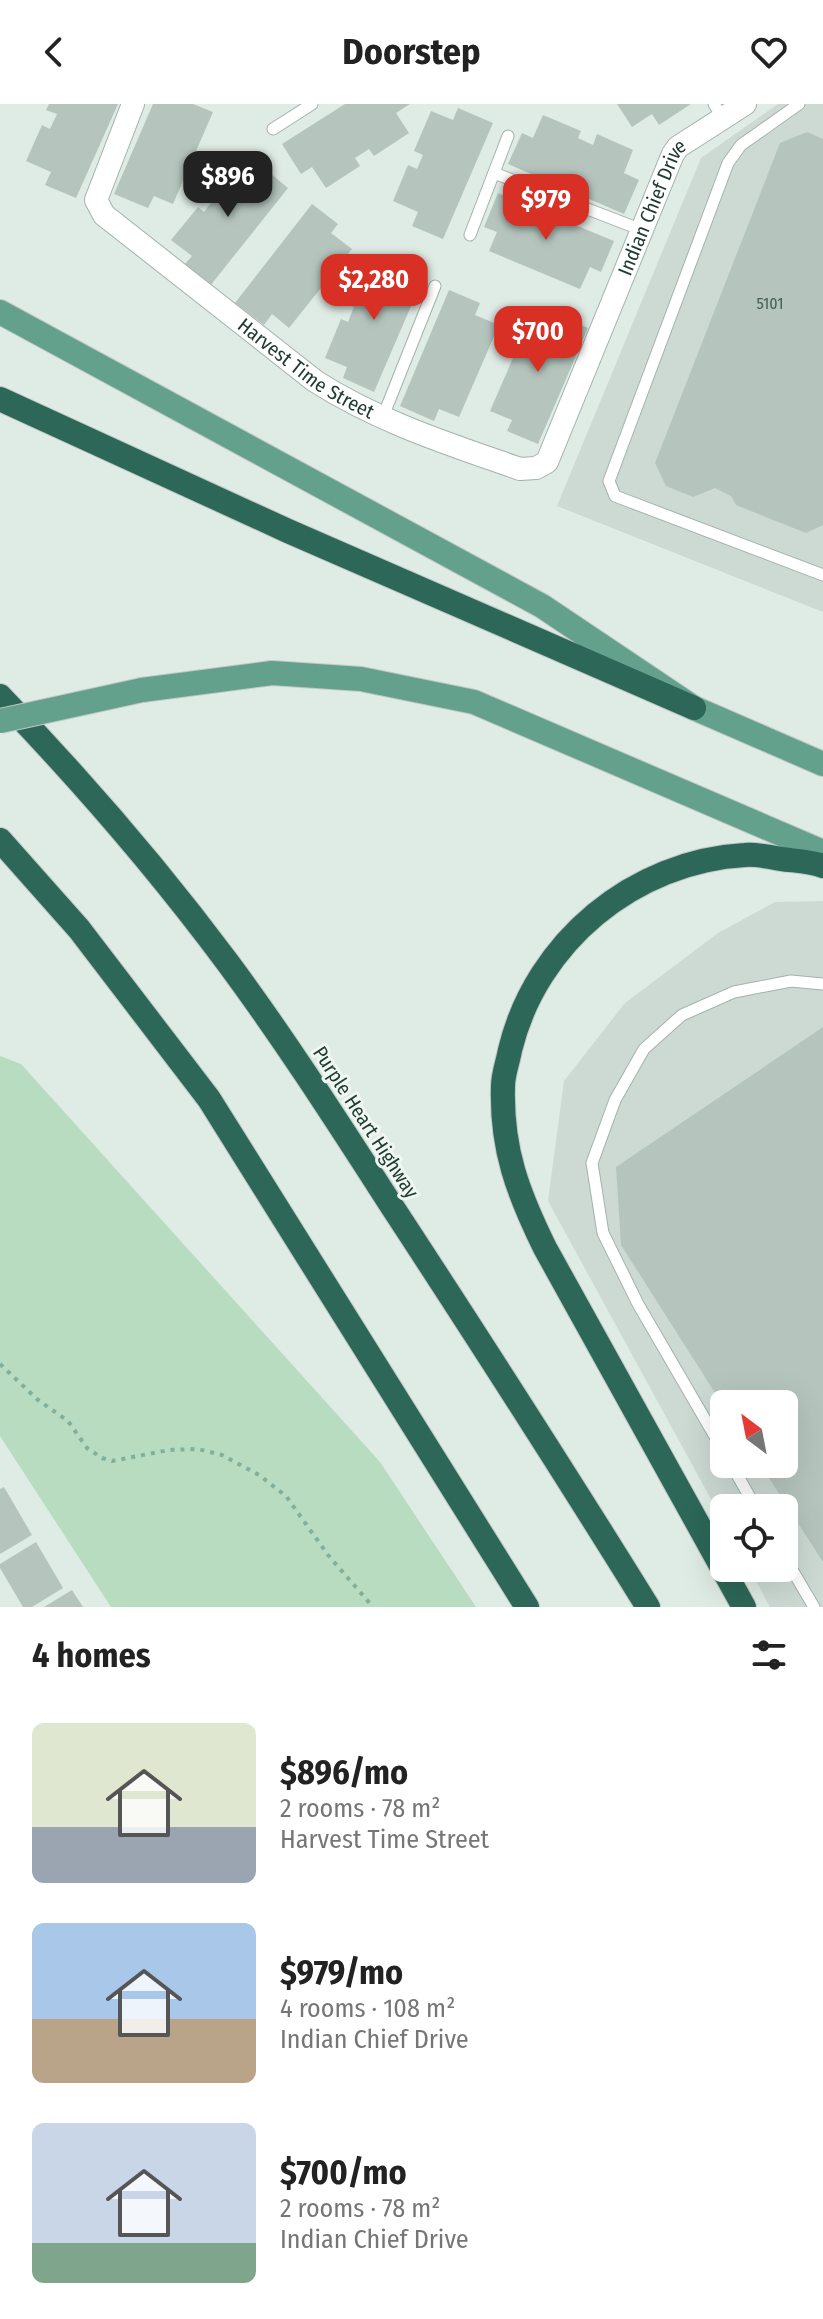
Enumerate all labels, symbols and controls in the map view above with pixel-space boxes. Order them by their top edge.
icon: back [32,30,76,74]
text: Doorstep [342,30,481,74]
icon: heart [747,30,791,74]
street label: Indian Chief Drive [613,133,690,279]
pin: $896 [181,151,275,219]
text: $896 [201,161,255,192]
pin: $979 [499,174,593,242]
text: $979 [521,184,571,215]
pin: $2,280 [309,254,439,322]
text: $2,280 [339,264,409,295]
house number: 5101 [757,294,783,313]
pin: $700 [491,306,585,374]
street label: Harvest Time Street [233,313,379,424]
text: $700 [512,316,564,347]
street label: Purple Heart Highway [308,1042,424,1202]
north arrow [710,1390,798,1478]
map controls [710,1390,798,1582]
button: locate [710,1494,798,1582]
icon: filters [747,1633,791,1677]
text: 4 homes [32,1635,151,1676]
text: $896/mo [280,1752,408,1793]
icon: home [96,1755,192,1851]
text: 2 rooms · 78 m² [280,1793,441,1824]
text: Harvest Time Street [280,1824,489,1855]
text: $979/mo [280,1952,403,1993]
icon: home [96,1955,192,2051]
text: 4 rooms · 108 m² [280,1993,455,2024]
text: Indian Chief Drive [280,2024,469,2055]
text: $700/mo [280,2152,407,2193]
icon: home [96,2155,192,2251]
text: 2 rooms · 78 m² [280,2193,441,2224]
text: Indian Chief Drive [280,2224,469,2255]

